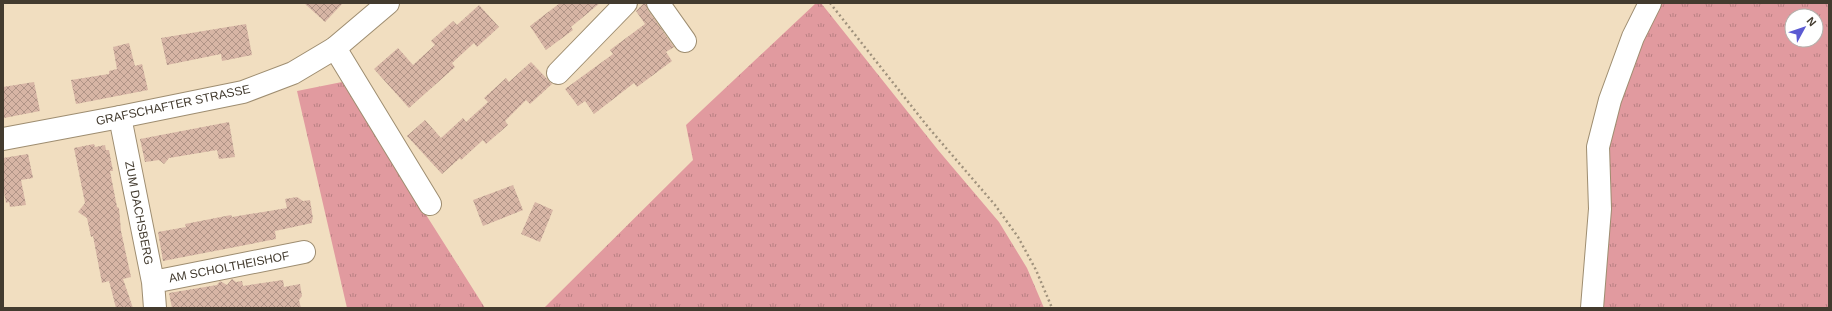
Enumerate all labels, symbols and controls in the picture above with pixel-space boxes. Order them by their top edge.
north arrow [1784,8,1824,48]
text: N [1805,15,1819,29]
street label: GRAFSCHAFTER STRASSE [95,82,251,128]
street label: ZUM DACHSBERG [122,160,156,266]
street label: AM SCHOLTHEISHOF [168,248,290,286]

